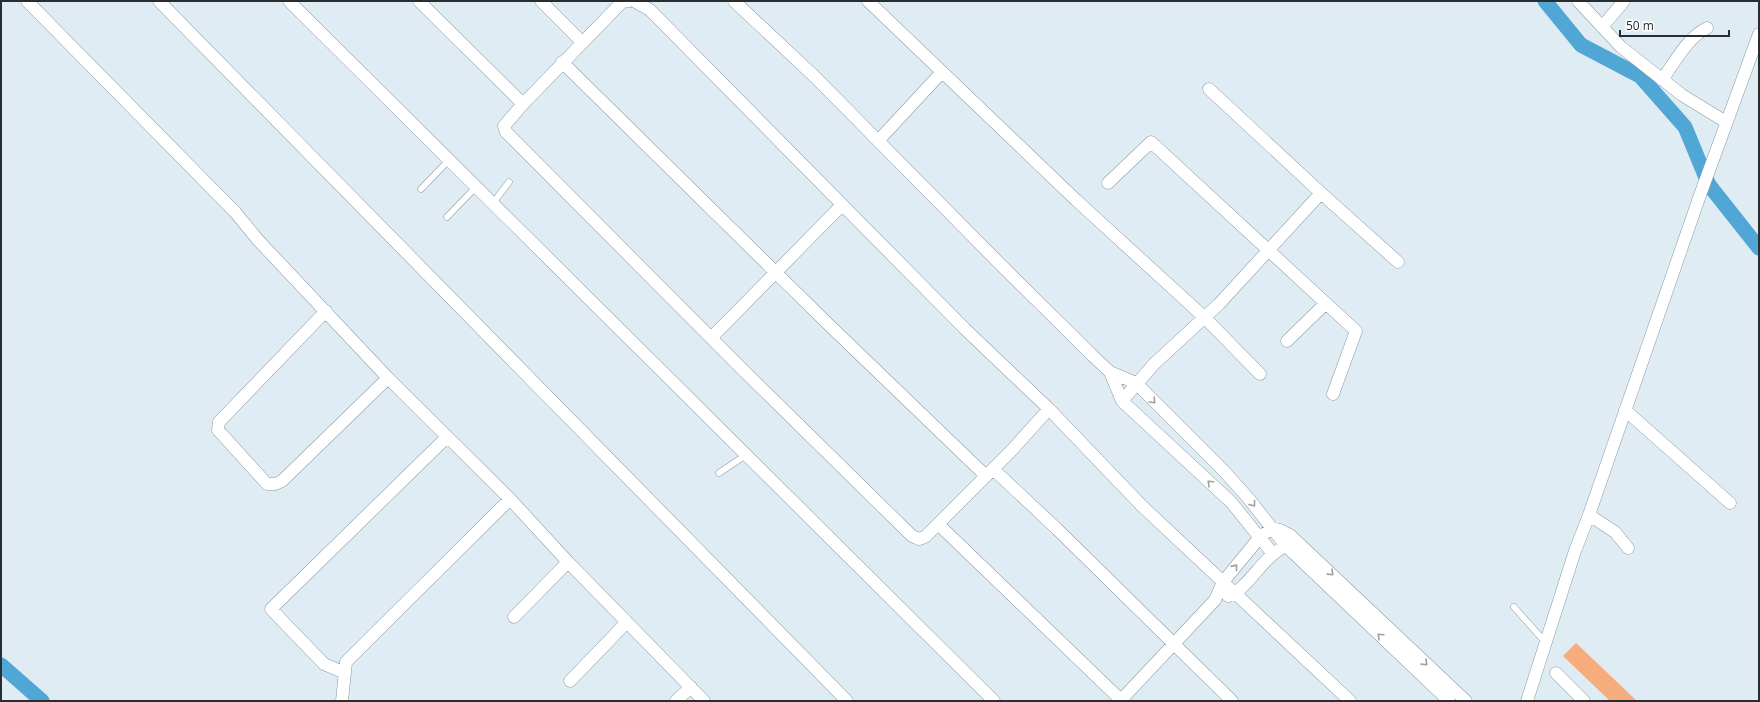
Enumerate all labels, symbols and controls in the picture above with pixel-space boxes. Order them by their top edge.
scale bar [1620,12,1729,38]
text: 50 m [1626,17,1654,34]
one-way arrow [1148,396,1156,404]
one-way arrow [1207,480,1215,488]
one-way arrow [1248,500,1255,507]
one-way arrow [1230,564,1237,572]
one-way arrow [1326,568,1334,576]
one-way arrow [1377,633,1385,641]
one-way arrow [1420,659,1428,666]

